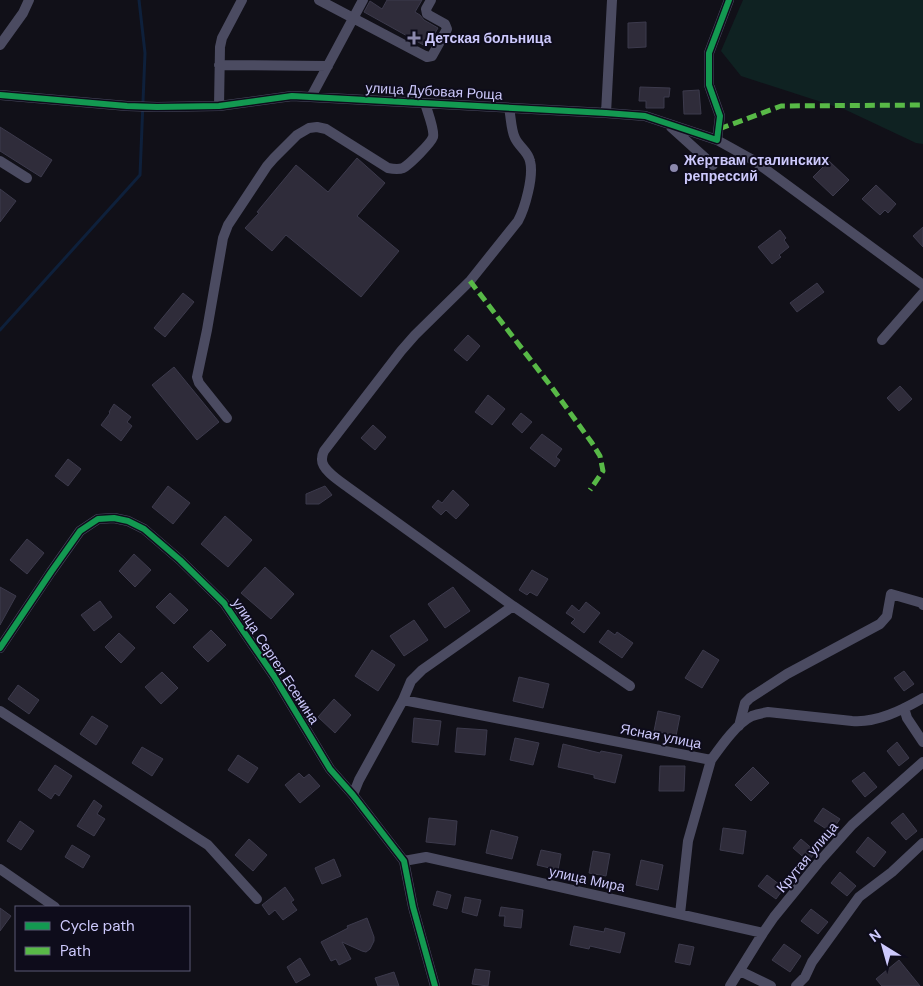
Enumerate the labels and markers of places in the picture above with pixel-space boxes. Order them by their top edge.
place label: Детская больница [425,29,552,47]
marker: Детская больница [407,31,421,45]
place label: Жертвам сталинских репрессий [683,151,829,185]
marker: Жертвам сталинских репрессий [668,162,680,174]

